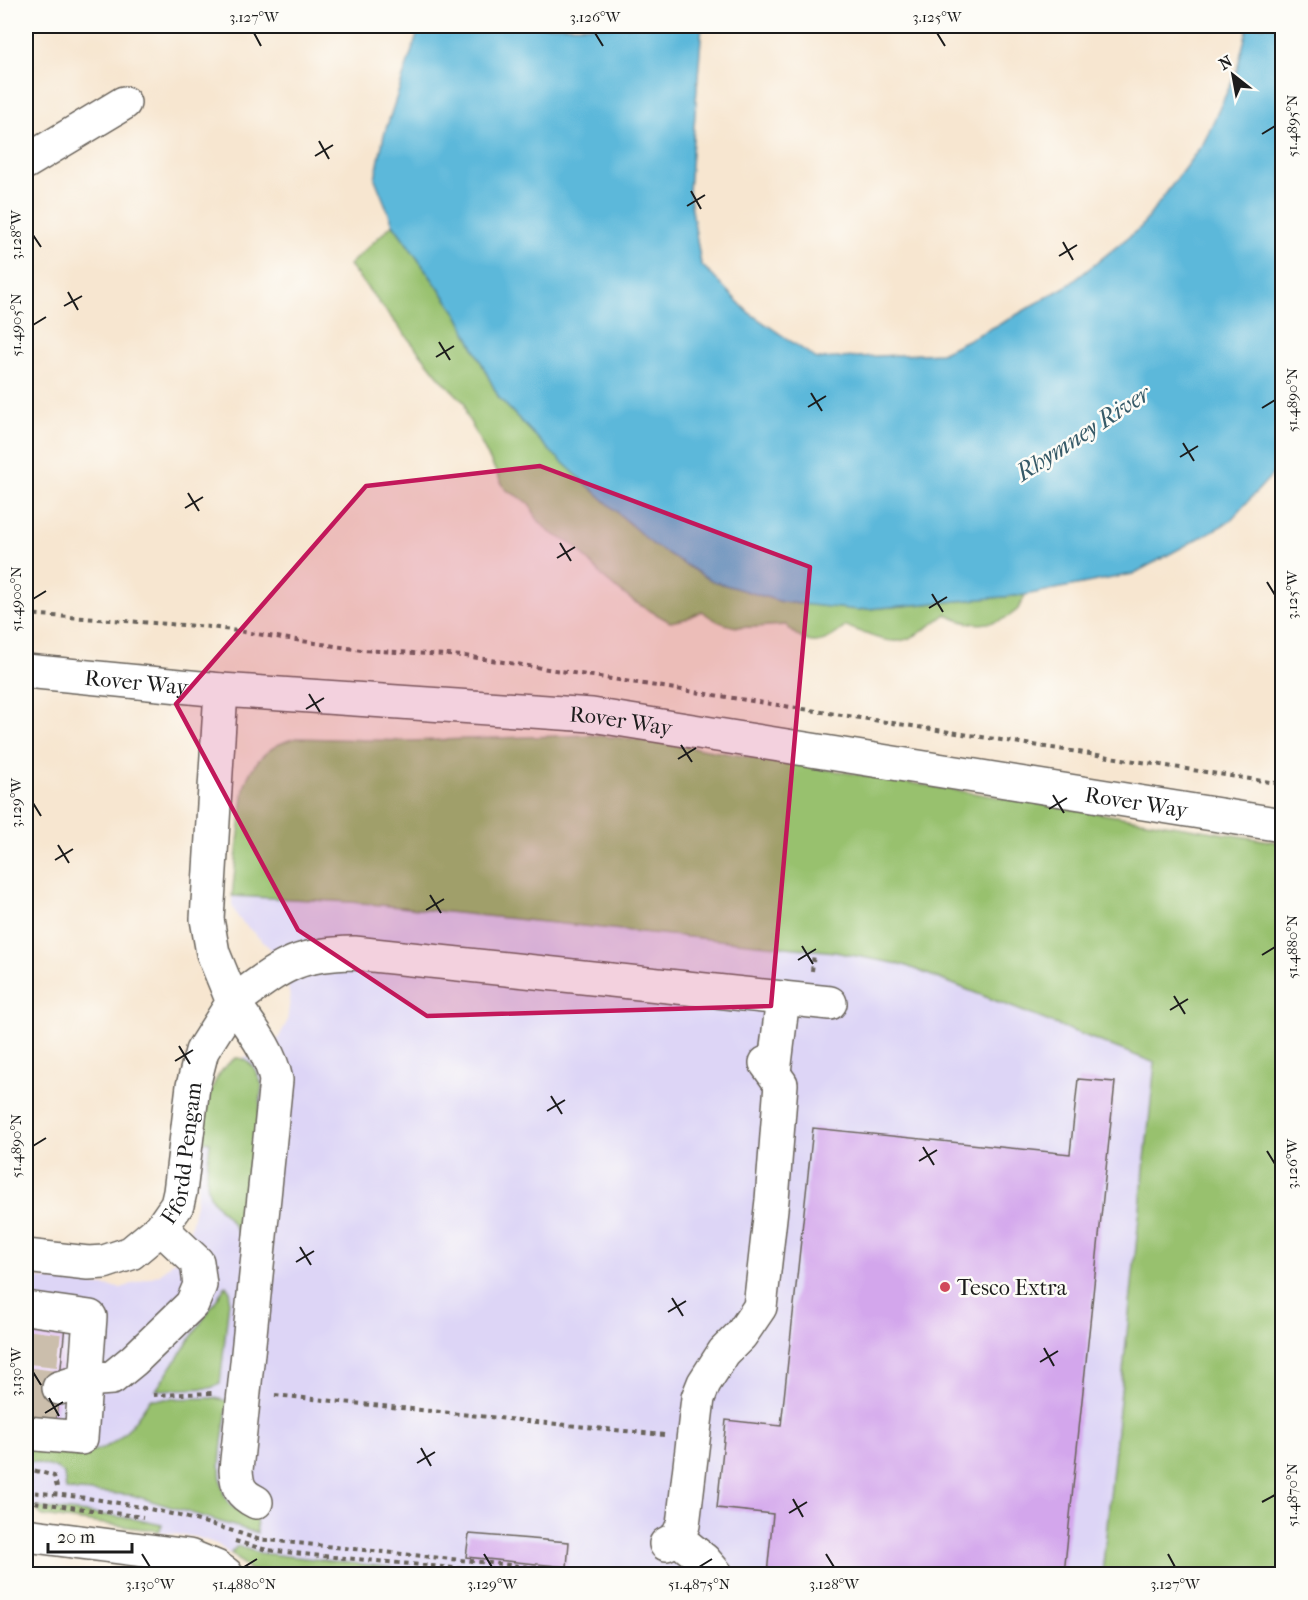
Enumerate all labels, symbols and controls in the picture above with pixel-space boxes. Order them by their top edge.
text: 3.127°W [229,8,280,26]
text: 3.126°W [570,8,621,26]
text: 3.125°W [913,8,963,26]
north arrow [1203,45,1263,105]
text: N [1215,51,1236,74]
text: 51.4895°N [1283,94,1301,157]
text: 3.128°W [7,209,25,260]
text: 51.4905°N [7,293,25,357]
text: 51.4890°N [1283,367,1301,432]
water label: Rhymney River [1009,378,1157,488]
text: 51.4900°N [7,566,25,632]
text: 3.125°W [1283,569,1301,619]
street label: Rover Way [84,665,190,701]
street label: Rover Way [569,702,675,742]
text: 3.129°W [7,777,25,828]
street label: Rover Way [1083,782,1191,824]
text: 51.4880°N [1283,914,1301,979]
street label: Ffordd Pengam [156,1080,207,1229]
text: 51.4890°N [7,1113,25,1178]
text: 3.126°W [1283,1138,1301,1189]
place label: Tesco Extra [957,1275,1068,1301]
marker: Tesco Extra [938,1280,952,1294]
text: 3.130°W [7,1346,25,1397]
text: 51.4870°N [1283,1462,1301,1527]
scale bar [48,1516,132,1554]
text: 20 m [57,1527,95,1548]
text: 3.130°W [125,1575,176,1593]
text: 51.4880°N [212,1575,277,1593]
text: 3.129°W [467,1575,518,1593]
text: 51.4875°N [668,1575,731,1593]
text: 3.128°W [809,1575,860,1593]
text: 3.127°W [1150,1575,1201,1593]

